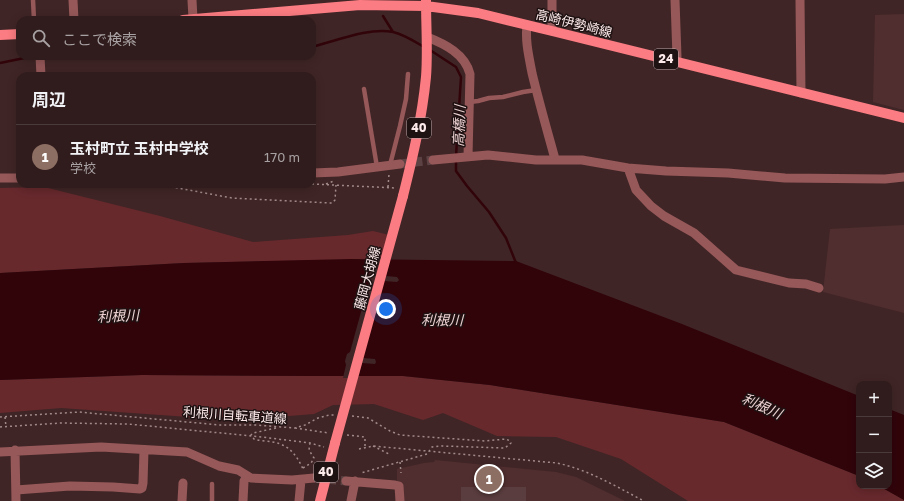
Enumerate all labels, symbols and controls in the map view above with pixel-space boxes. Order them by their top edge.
street label: 高崎伊勢崎線 [534,6,614,40]
search box [16,16,316,60]
icon: search [30,27,52,49]
text: ここで検索 [62,30,137,48]
road number: 24 [654,49,678,69]
text: 周辺 [32,89,66,110]
water label: 高橋川 [449,103,468,147]
road number: 40 [407,118,431,138]
text: 玉村町立 玉村中学校 [70,139,209,157]
text: 1 [42,149,48,165]
text: 170 m [264,149,300,165]
text: 学校 [70,160,96,176]
street label: 藤岡大胡線 [351,245,383,311]
your location [376,299,396,319]
water label: 利根川 [97,306,141,325]
water label: 利根川 [421,311,465,328]
map controls [856,381,892,489]
button: + [856,381,892,417]
water label: 利根川 [740,389,787,423]
street label: 利根川自転車道線 [183,403,287,427]
button: − [856,417,892,453]
button: layers [856,453,892,489]
road number: 40 [314,462,338,482]
pin: 1 [476,464,502,494]

